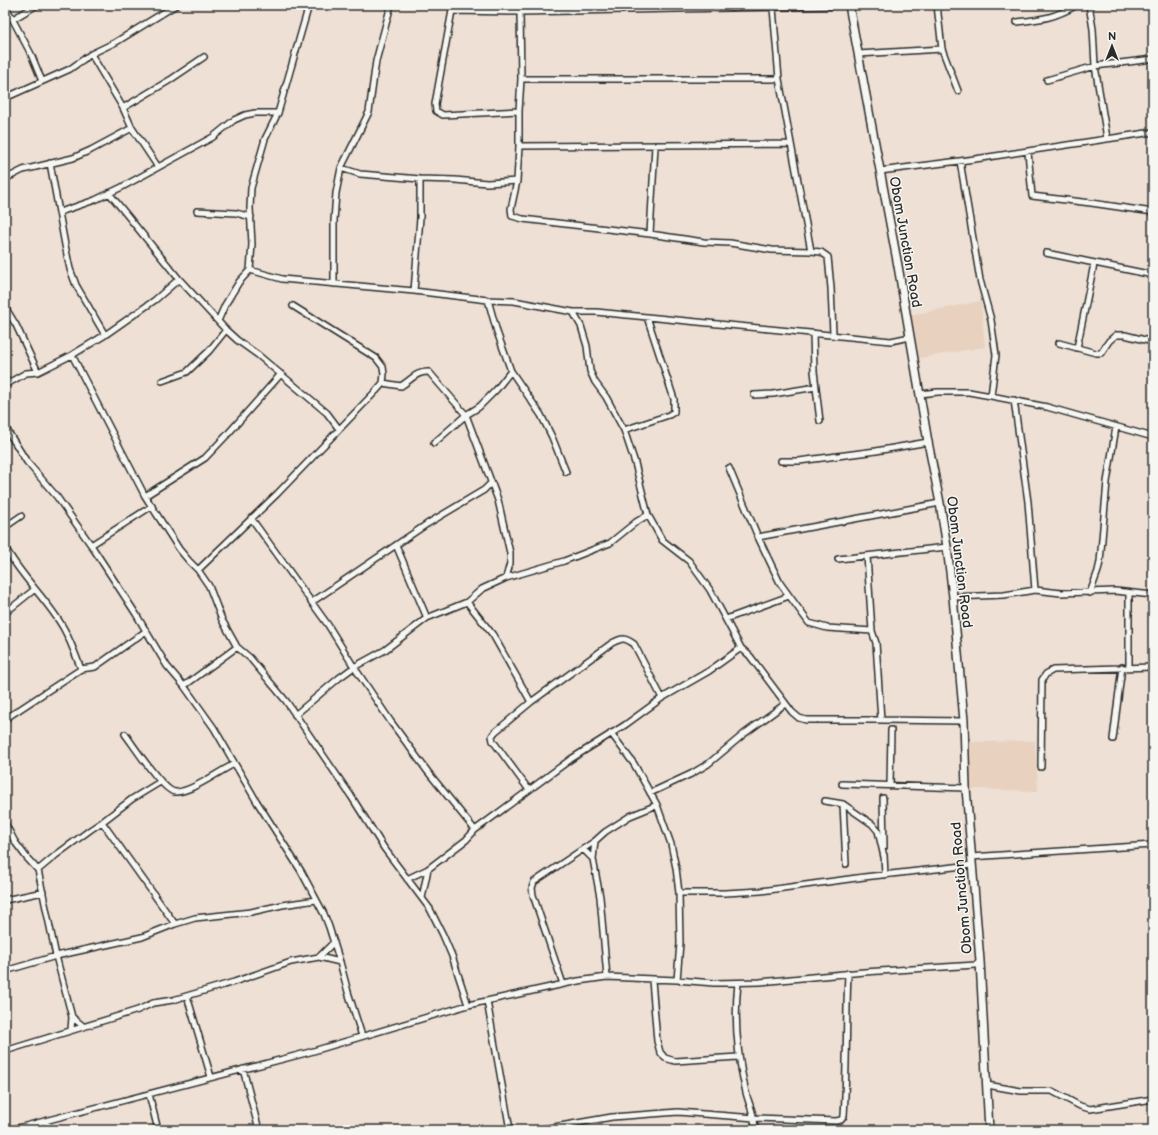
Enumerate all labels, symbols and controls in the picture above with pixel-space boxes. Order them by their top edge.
north arrow [1092,26,1132,66]
text: N [1108,30,1116,43]
street label: Obom Junction Road [886,175,925,309]
street label: Obom Junction Road [943,495,976,629]
street label: Obom Junction Road [947,821,976,955]

